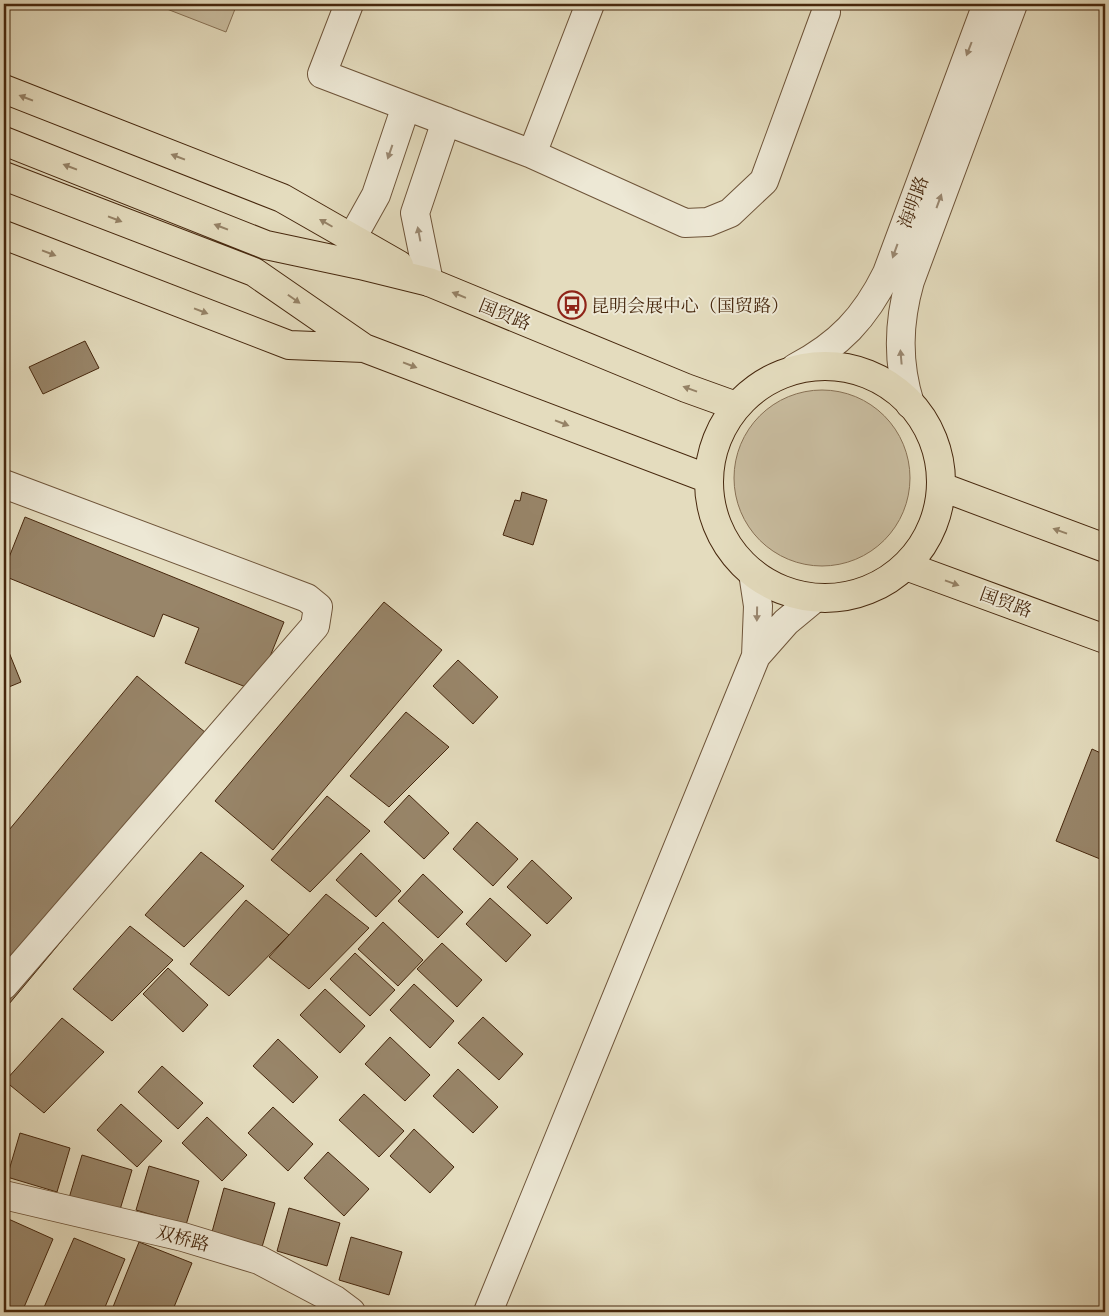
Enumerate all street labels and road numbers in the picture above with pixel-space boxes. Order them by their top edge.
street label: 海明路 [891,172,935,232]
street label: 国贸路 [475,291,535,337]
street label: 国贸路 [976,580,1036,624]
street label: 双桥路 [153,1218,213,1258]

